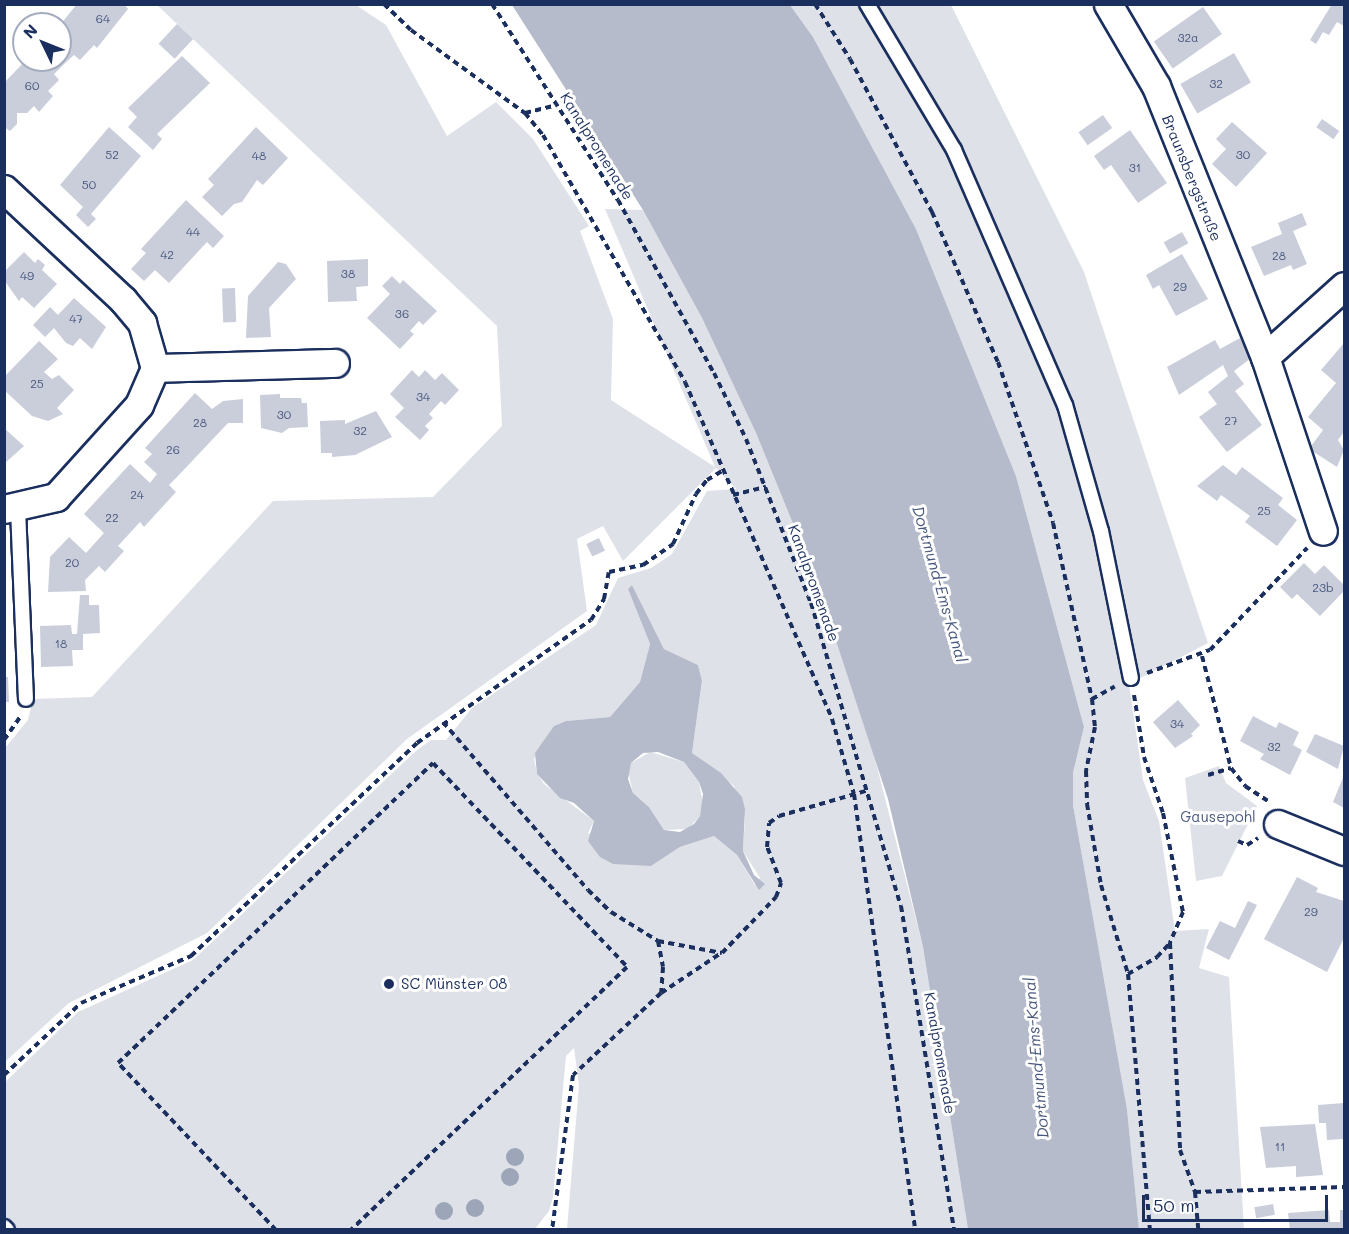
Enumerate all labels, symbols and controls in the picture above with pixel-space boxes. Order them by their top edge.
north arrow [12,12,72,72]
house number: 64 [96,12,110,26]
text: N [18,19,42,42]
house number: 32a [1177,31,1199,45]
house number: 32 [1209,77,1223,91]
house number: 60 [25,79,39,93]
street label: Kanalpromenade [557,89,637,203]
street label: Braunsbergstraße [1158,112,1226,244]
house number: 52 [105,148,119,162]
house number: 30 [1236,148,1250,162]
house number: 48 [252,149,266,163]
house number: 31 [1129,161,1141,175]
house number: 50 [82,178,96,192]
house number: 44 [186,225,200,239]
house number: 42 [160,248,174,262]
house number: 28 [1272,249,1286,263]
house number: 38 [341,267,355,281]
house number: 49 [20,269,34,283]
house number: 29 [1173,280,1187,294]
house number: 36 [395,307,409,321]
house number: 47 [69,312,83,326]
house number: 25 [30,377,44,391]
house number: 34 [416,390,430,404]
house number: 30 [277,408,291,422]
house number: 27 [1224,414,1238,428]
house number: 28 [193,416,207,430]
house number: 32 [353,424,367,438]
house number: 26 [166,443,180,457]
house number: 24 [130,488,144,502]
water label: Dortmund-Ems-Kanal [908,504,972,664]
house number: 25 [1257,504,1271,518]
house number: 22 [105,511,119,525]
street label: Kanalpromenade [784,522,844,644]
house number: 20 [65,556,79,570]
house number: 23b [1312,581,1334,595]
house number: 18 [55,637,67,651]
house number: 34 [1170,717,1184,731]
house number: 32 [1267,740,1281,754]
park label: Gausepohl [1180,808,1256,826]
house number: 29 [1304,905,1318,919]
place label: SC Münster 08 [401,975,507,993]
marker: SC Münster 08 [382,977,396,991]
water label: Dortmund-Ems-Kanal [1019,977,1053,1139]
street label: Kanalpromenade [920,991,960,1115]
house number: 11 [1275,1140,1285,1154]
scale bar [1145,1183,1331,1221]
text: 50 m [1153,1193,1195,1217]

